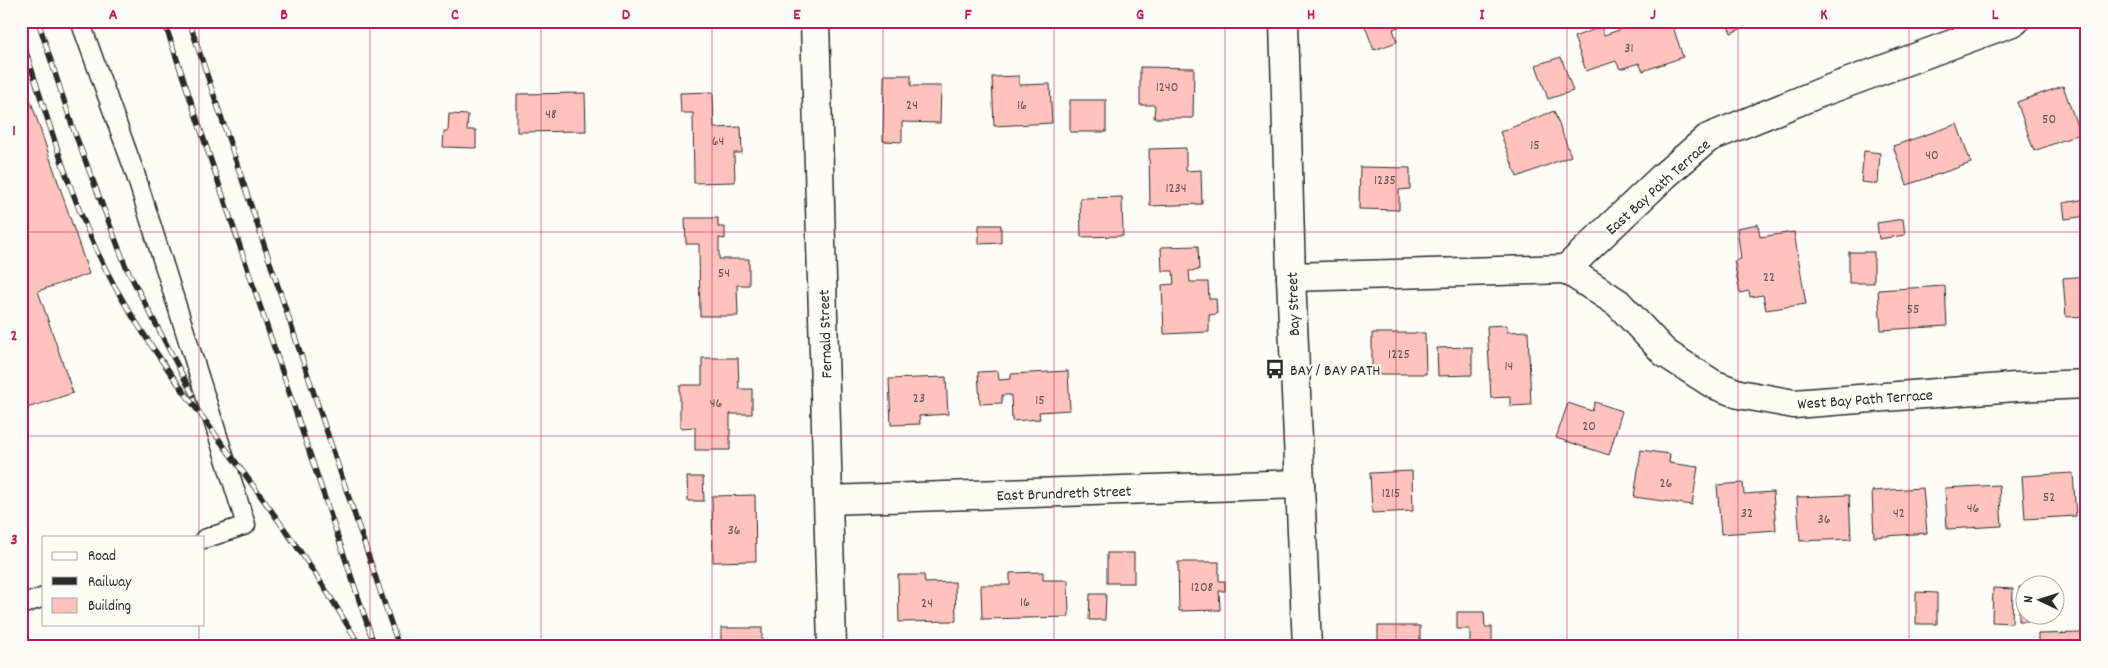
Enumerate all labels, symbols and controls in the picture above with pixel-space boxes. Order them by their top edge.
text: A [109,4,118,27]
text: B [280,4,288,27]
text: C [451,4,459,27]
text: D [622,4,631,27]
text: E [793,4,801,27]
text: F [964,4,972,27]
text: G [1136,4,1144,27]
text: H [1307,4,1315,27]
text: I [1480,4,1486,27]
text: J [1650,4,1656,27]
text: K [1820,4,1828,27]
text: L [1992,4,1999,27]
house number: 31 [1624,39,1634,59]
house number: 1240 [1156,78,1178,98]
house number: 24 [906,96,918,116]
house number: 16 [1017,96,1027,116]
house number: 48 [545,105,557,125]
house number: 50 [2042,110,2056,130]
text: 1 [12,120,16,143]
house number: 64 [712,132,724,152]
street label: East Bay Path Terrace [1601,134,1716,241]
house number: 15 [1530,136,1540,156]
house number: 40 [1925,146,1939,166]
house number: 1235 [1374,171,1396,191]
house number: 1234 [1165,179,1187,199]
house number: 54 [718,264,730,284]
house number: 22 [1763,268,1775,288]
street label: Bay Street [1282,271,1307,336]
street label: Fernald Street [813,289,840,379]
house number: 55 [1907,300,1919,320]
text: 2 [11,325,18,348]
house number: 1225 [1388,345,1410,365]
house number: 14 [1505,357,1513,377]
bus stop icon: BAY / BAY PATH [1264,358,1286,380]
place label: BAY / BAY PATH [1290,360,1381,383]
street label: West Bay Path Terrace [1797,384,1934,417]
house number: 23 [913,389,925,409]
house number: 15 [1035,391,1045,411]
house number: 46 [710,394,722,414]
house number: 20 [1582,417,1596,437]
house number: 26 [1660,474,1673,494]
street label: East Brundreth Street [996,481,1132,508]
house number: 1215 [1382,484,1400,504]
house number: 52 [2043,488,2055,508]
house number: 46 [1967,499,1979,519]
house number: 32 [1741,504,1753,524]
house number: 42 [1893,504,1905,524]
house number: 36 [1817,510,1831,530]
house number: 36 [727,521,741,541]
text: 3 [10,529,18,552]
legend [42,536,205,626]
text: Road [88,546,116,568]
text: Railway [88,572,132,594]
north arrow [2016,576,2066,626]
house number: 1208 [1191,578,1214,598]
house number: 16 [1020,593,1030,613]
house number: 24 [921,594,933,614]
text: N [2019,595,2039,603]
text: Building [88,596,131,618]

